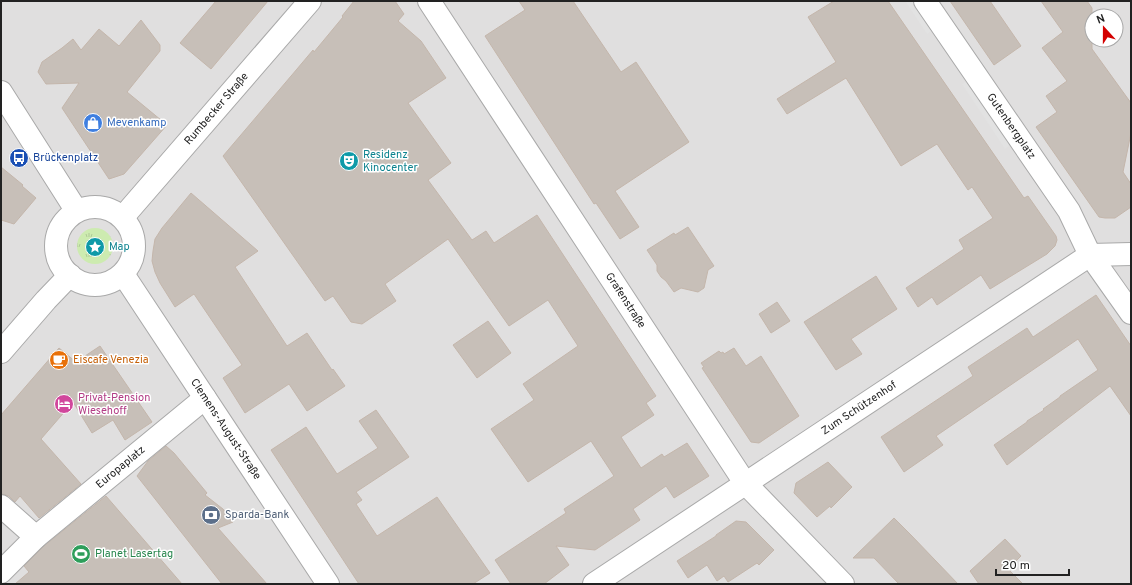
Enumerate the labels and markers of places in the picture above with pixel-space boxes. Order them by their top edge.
shop icon: Mevenkamp [82,112,104,134]
place label: Mevenkamp [107,116,167,130]
bus stop icon: Brückenplatz [8,147,30,169]
place label: Residenz Kinocenter [363,148,418,175]
theatre icon: Residenz Kinocenter [338,150,360,172]
place label: Brückenplatz [33,151,98,165]
place icon: Map [84,236,106,258]
place label: Map [109,240,130,254]
cafe icon: Eiscafe Venezia [48,349,70,371]
place label: Eiscafe Venezia [73,353,149,367]
place label: Privat-Pension Wiesehoff [78,391,150,418]
hotel icon: Privat-Pension Wiesehoff [53,393,75,415]
bank icon: Sparda-Bank [200,504,222,526]
place label: Sparda-Bank [225,508,290,522]
sports icon: Planet Lasertag [70,543,92,565]
place label: Planet Lasertag [95,547,173,561]

